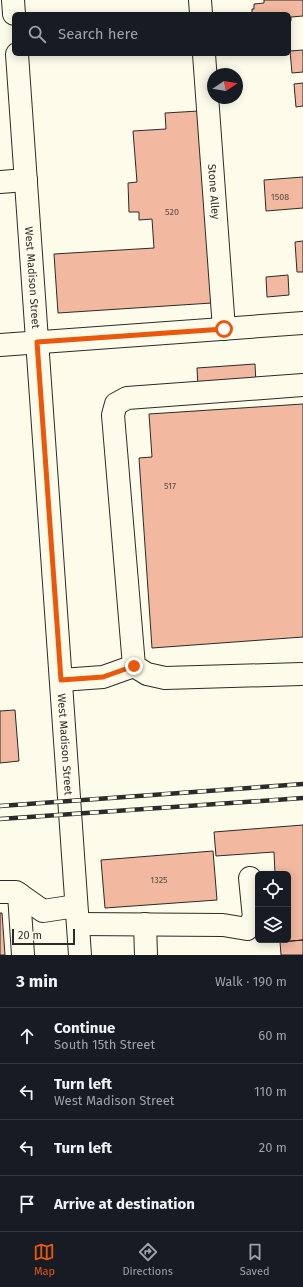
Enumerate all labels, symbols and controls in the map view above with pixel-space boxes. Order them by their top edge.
search box [12,12,291,56]
icon: search [26,23,48,45]
text: Search here [58,25,138,43]
north arrow [207,68,243,104]
street label: Stone Alley [205,163,222,221]
house number: 1508 [271,192,289,202]
house number: 520 [165,207,179,217]
street label: West Madison Street [22,226,42,329]
route start [215,320,233,338]
house number: 517 [164,481,176,491]
route end [125,657,143,675]
street label: West Madison Street [55,693,75,796]
map controls [255,871,291,943]
button: locate [255,871,291,907]
house number: 1325 [150,875,168,885]
button: layers [255,907,291,943]
scale bar [12,927,75,946]
text: 20 m [18,929,42,942]
text: 3 min [16,971,58,992]
text: Walk · 190 m [215,974,287,989]
text: Continue [54,1019,115,1037]
icon: ahead [16,1025,38,1047]
text: 60 m [258,1028,287,1043]
text: South 15th Street [54,1037,155,1052]
text: Turn left [54,1075,112,1093]
icon: left [16,1081,38,1103]
text: 110 m [254,1084,287,1099]
text: West Madison Street [54,1093,175,1108]
icon: left [16,1137,38,1159]
text: Turn left [54,1139,112,1157]
text: 20 m [259,1140,287,1155]
icon: arrive [16,1193,38,1215]
text: Arrive at destination [54,1195,195,1213]
tab: Map [33,1241,55,1278]
tab: Directions [122,1241,173,1278]
tab: Saved [240,1241,270,1278]

